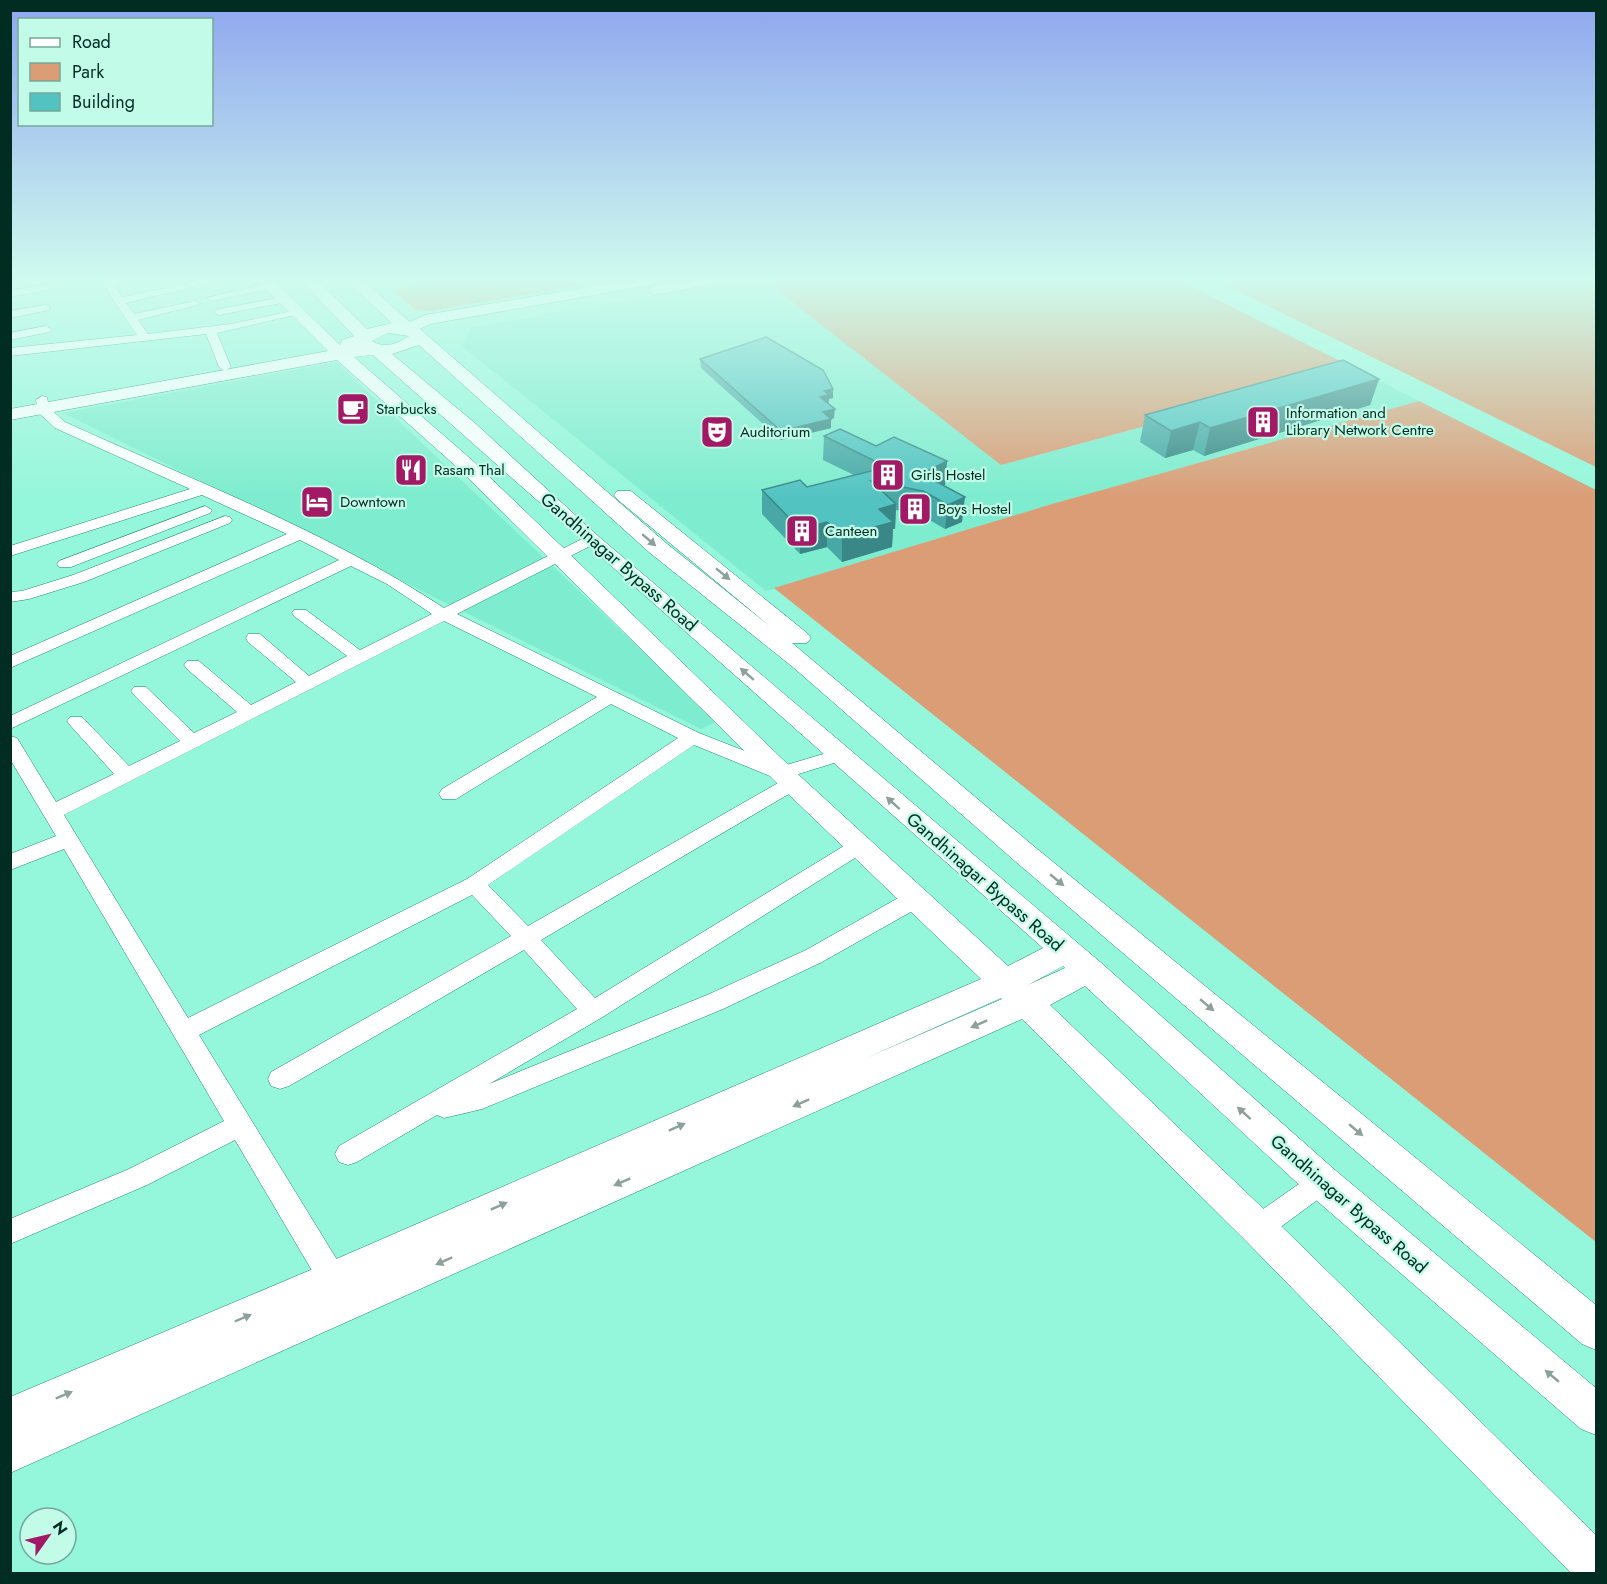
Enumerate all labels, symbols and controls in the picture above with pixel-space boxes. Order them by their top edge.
legend [18,18,213,126]
text: Road [72,29,111,55]
text: Park [72,59,104,85]
text: Building [72,89,135,115]
cafe icon: Starbucks [335,391,371,427]
place label: Starbucks [376,398,436,420]
place label: Information and Library Network Centre [1286,402,1434,441]
building icon: Information and Library Network Centre [1245,404,1281,440]
theatre icon: Auditorium [699,414,735,450]
place label: Auditorium [740,421,810,443]
restaurant icon: Rasam Thal [393,452,429,488]
building icon: Girls Hostel [870,457,906,493]
place label: Rasam Thal [434,459,505,481]
place label: Girls Hostel [911,464,985,486]
hotel icon: Downtown [299,484,335,520]
street label: Gandhinagar Bypass Road [535,486,703,638]
place label: Downtown [340,491,406,513]
building icon: Boys Hostel [897,491,933,527]
place label: Boys Hostel [938,498,1011,520]
building icon: Canteen [784,513,820,549]
place label: Canteen [825,520,877,542]
one-way arrow [641,533,656,546]
one-way arrow [715,568,730,580]
one-way arrow [739,668,755,681]
one-way arrow [886,796,901,810]
street label: Gandhinagar Bypass Road [901,806,1069,958]
one-way arrow [1049,874,1065,887]
one-way arrow [1199,998,1215,1011]
one-way arrow [970,1020,988,1029]
one-way arrow [791,1098,809,1108]
one-way arrow [1237,1106,1252,1120]
one-way arrow [669,1122,687,1132]
one-way arrow [1348,1123,1363,1136]
street label: Gandhinagar Bypass Road [1265,1128,1433,1280]
one-way arrow [614,1178,631,1187]
one-way arrow [490,1201,508,1210]
one-way arrow [436,1257,453,1266]
one-way arrow [235,1313,253,1323]
one-way arrow [1544,1370,1560,1383]
one-way arrow [56,1390,74,1400]
north arrow [18,1506,78,1566]
text: N [47,1516,73,1540]

